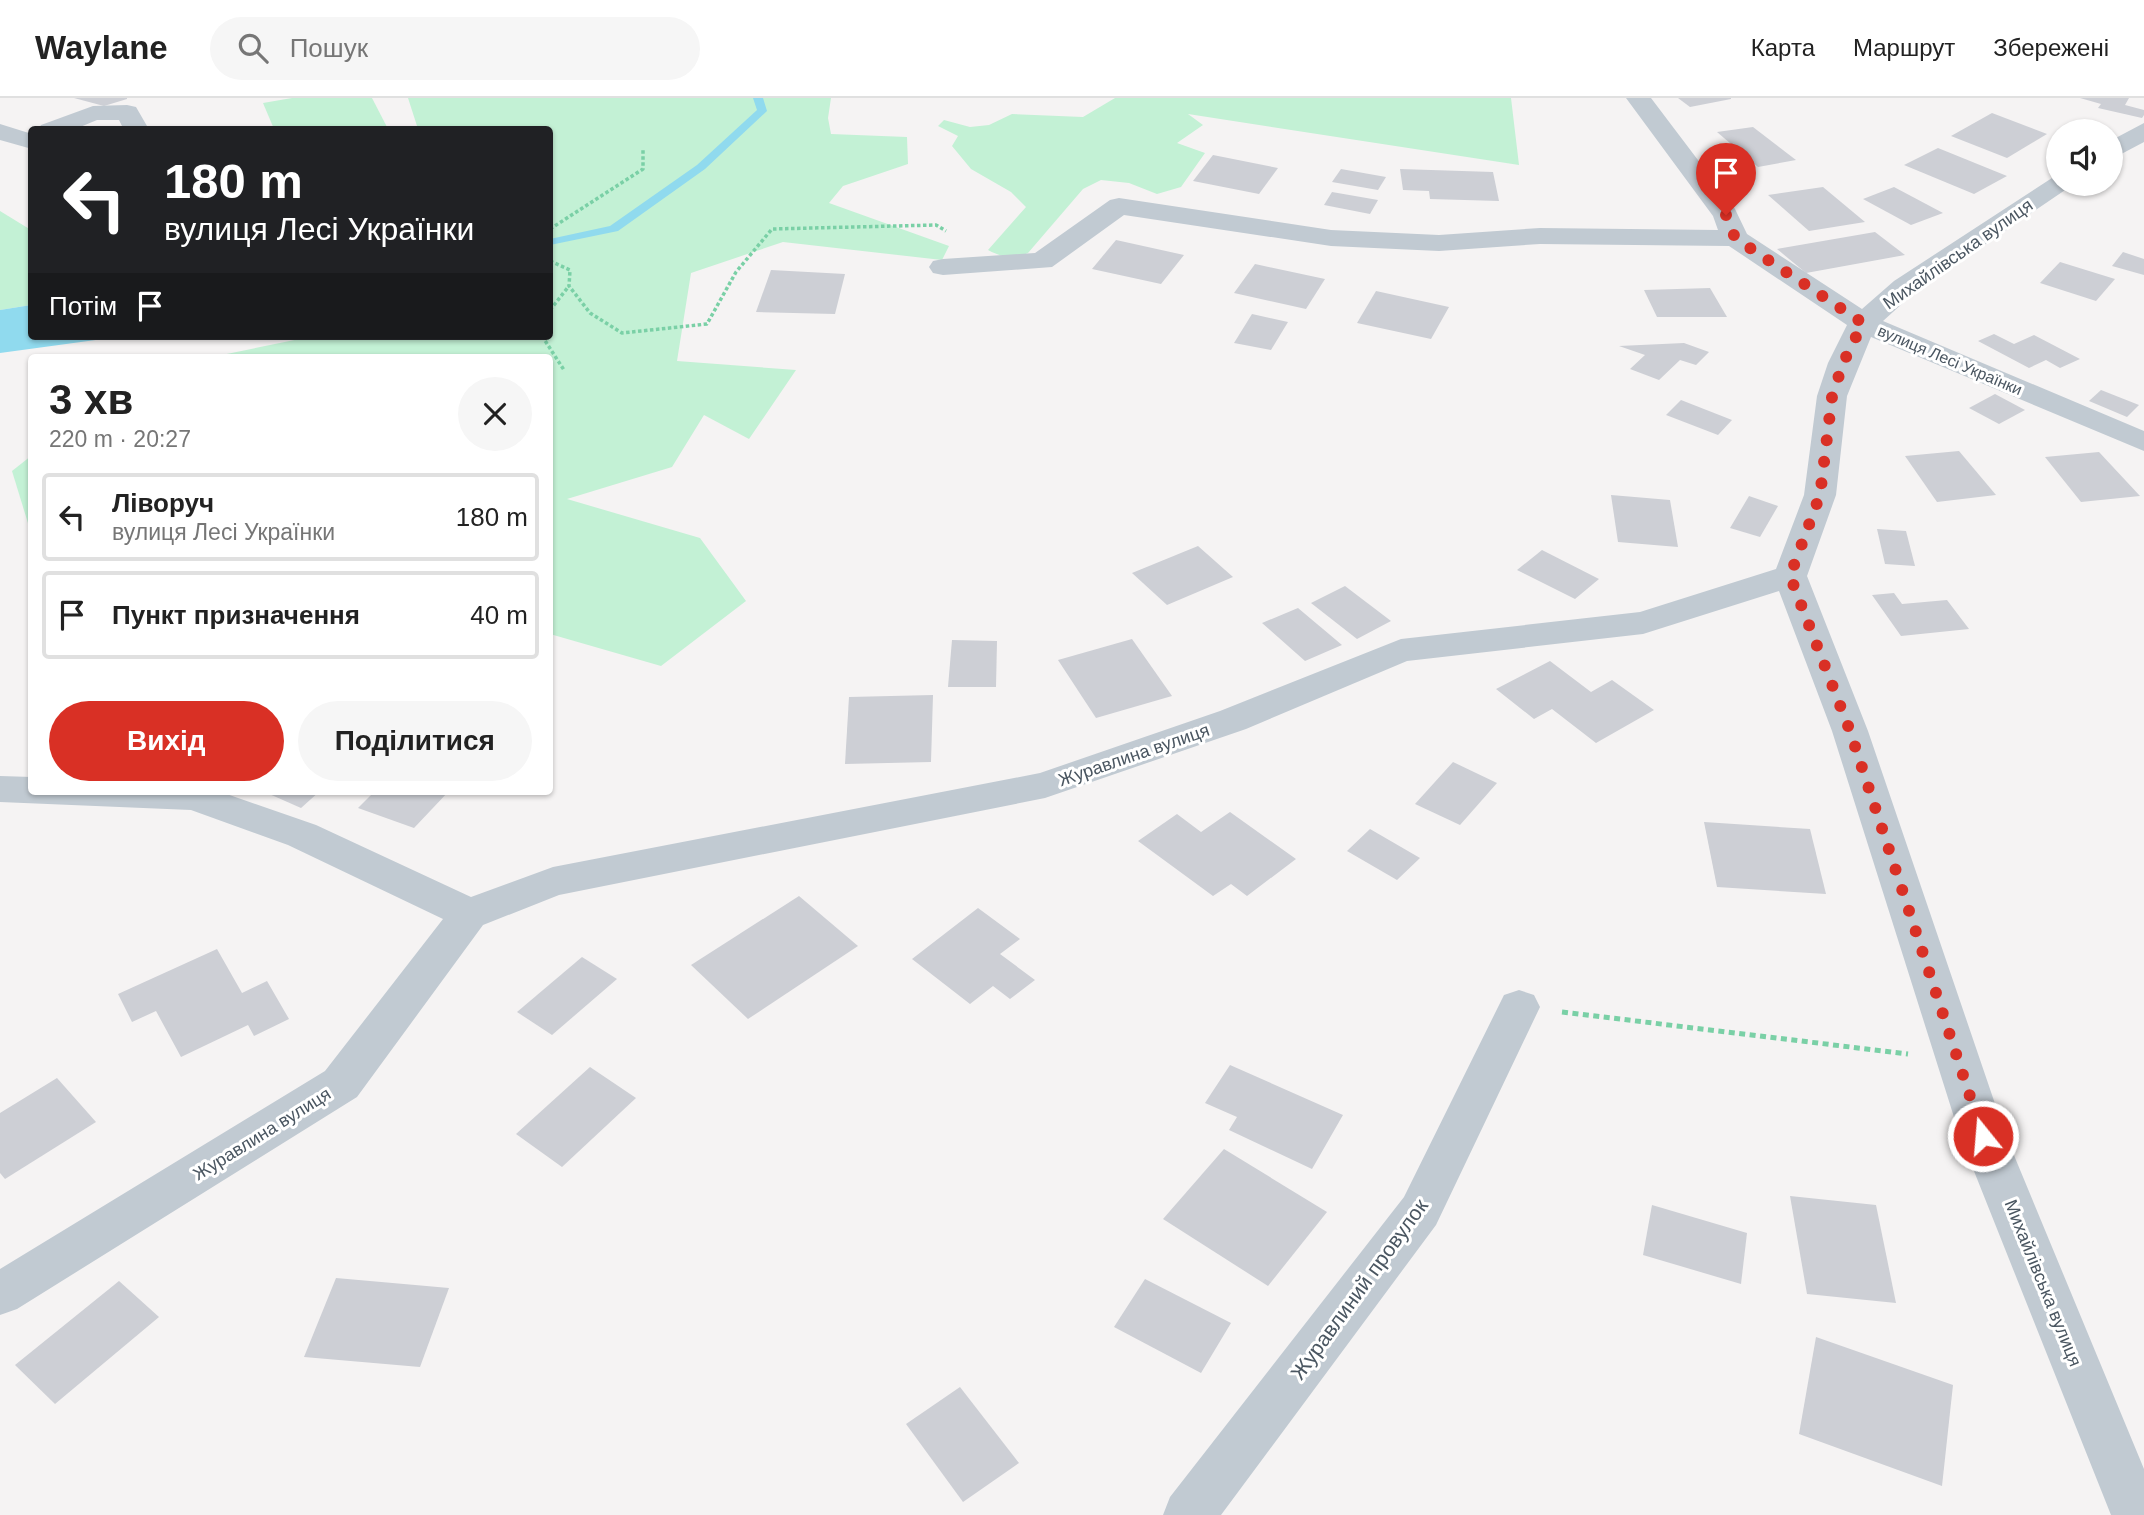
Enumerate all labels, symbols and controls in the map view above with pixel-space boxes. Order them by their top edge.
search box [210,17,700,80]
text: Waylane [35,29,168,66]
icon: search [234,29,272,67]
text: Пошук [290,33,368,63]
text: Карта [1751,34,1815,61]
text: Маршрут [1853,34,1955,61]
text: Збережені [1993,34,2109,61]
map controls [2046,119,2123,196]
button: sound [2046,119,2123,196]
pin [1696,143,1756,215]
icon: left [49,154,140,245]
text: 180 m [164,154,303,208]
icon: arrive [1707,154,1745,192]
street label: Михайлівська вулиця [1879,195,2037,313]
text: вулиця Лесі Українки [164,211,474,247]
icon: arrive [131,287,169,325]
text: Потім [49,291,117,321]
street label: вулиця Лесі Українки [1875,322,2025,398]
text: 3 хв [49,376,133,423]
button: close [458,377,532,451]
text: 220 m · 20:27 [49,426,191,452]
text: Ліворуч [112,488,214,518]
icon: left [53,498,91,536]
text: 180 m [456,502,528,532]
text: вулиця Лесі Українки [112,519,335,545]
icon: arrive [53,596,91,634]
text: Пункт призначення [112,600,360,630]
text: 40 m [470,600,528,630]
button: Вихід [49,701,284,781]
button: Поділитися [298,701,532,781]
street label: Журавлина вулиця [1056,720,1212,790]
street label: Журавлина вулиця [190,1084,334,1184]
position arrow [1946,1099,2020,1173]
street label: Журавлиний провулок [1286,1194,1433,1384]
street label: Михайлівська вулиця [2000,1197,2086,1369]

